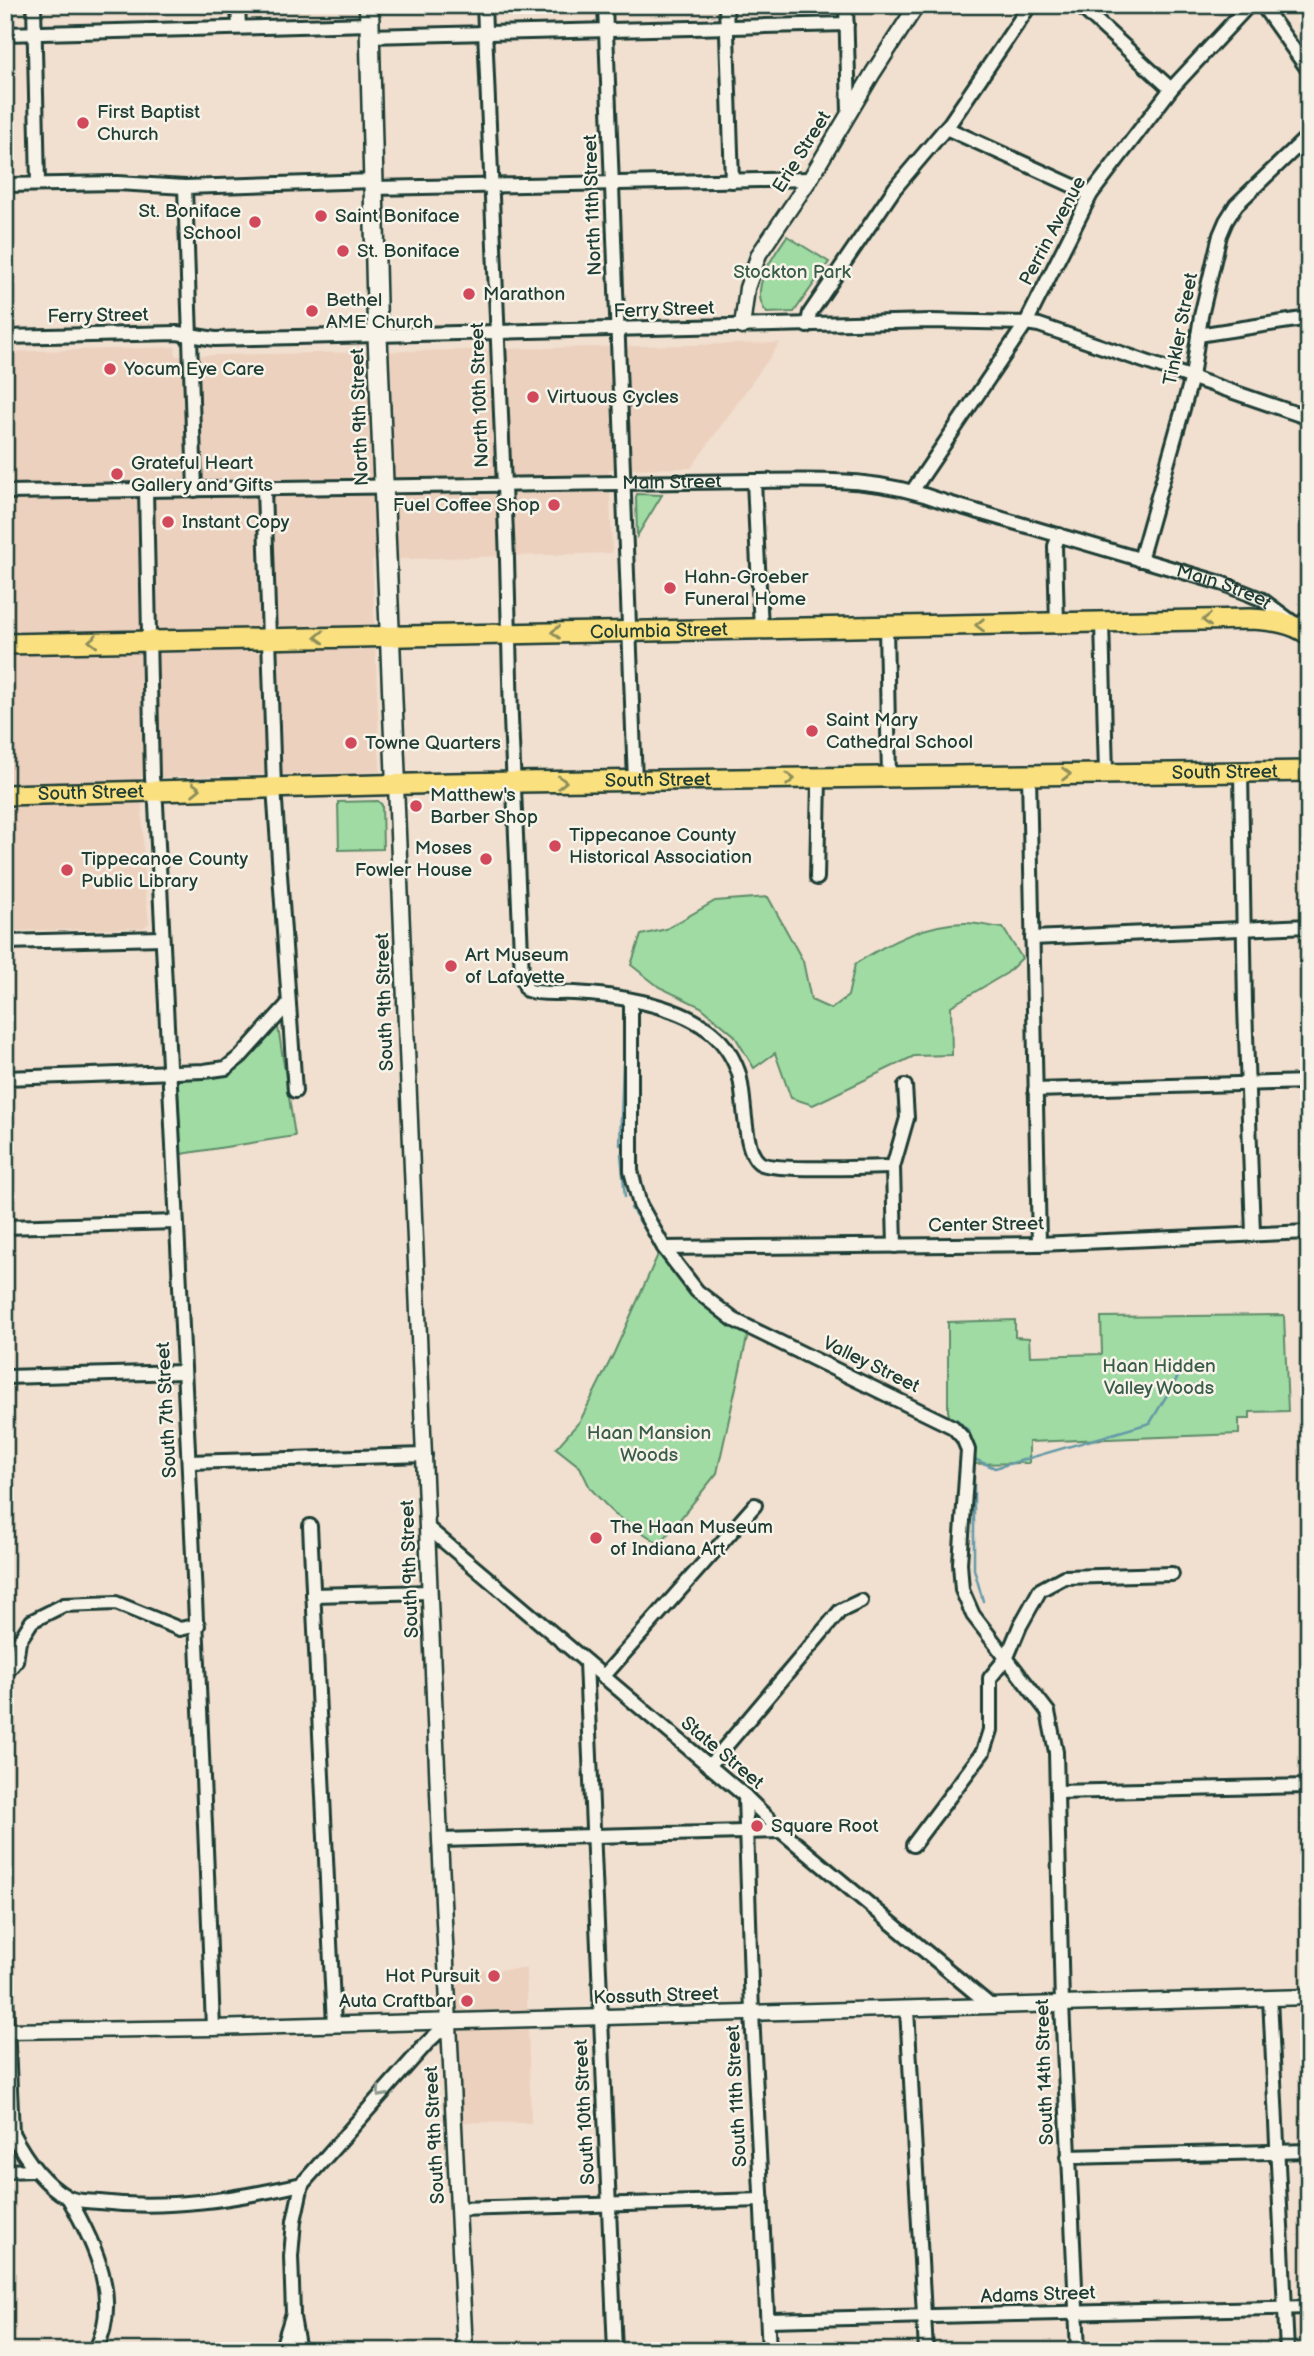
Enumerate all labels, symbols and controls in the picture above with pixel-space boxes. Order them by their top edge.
place label: First Baptist Church [97,101,200,146]
street label: Erie Street [768,107,836,197]
marker: First Baptist Church [75,115,91,131]
street label: North 11th Street [579,134,607,276]
street label: Perrin Avenue [1015,173,1091,289]
place label: St. Boniface School [139,200,241,245]
place label: Saint Boniface [335,205,460,228]
marker: Saint Boniface [313,208,329,224]
marker: St. Boniface School [247,214,263,230]
place label: St. Boniface [357,240,459,263]
marker: St. Boniface [335,243,351,259]
park label: Stockton Park [733,261,851,284]
street label: Tinkler Street [1159,271,1203,387]
place label: Marathon [483,283,565,306]
marker: Marathon [461,286,477,302]
place label: Bethel AME Church [326,289,433,334]
street label: Ferry Street [613,297,715,323]
marker: Bethel AME Church [304,303,320,319]
street label: Ferry Street [47,304,149,328]
street label: North 10th Street [466,322,494,468]
street label: North 9th Street [346,348,374,486]
place label: Yocum Eye Care [123,358,264,381]
marker: Yocum Eye Care [102,361,118,377]
place label: Virtuous Cycles [547,386,679,409]
marker: Virtuous Cycles [525,389,541,405]
place label: Grateful Heart Gallery and Gifts [131,452,273,497]
marker: Grateful Heart Gallery and Gifts [109,466,125,482]
street label: Main Street [622,470,722,494]
place label: Fuel Coffee Shop [393,494,540,517]
marker: Fuel Coffee Shop [546,497,562,513]
place label: Instant Copy [182,511,290,534]
marker: Instant Copy [160,514,176,530]
street label: Main Street [1174,559,1276,615]
place label: Hahn-Groeber Funeral Home [684,566,810,611]
marker: Hahn-Groeber Funeral Home [662,580,678,596]
one-way arrow [1202,612,1212,628]
one-way arrow [974,617,985,633]
street label: Columbia Street [590,618,728,644]
one-way arrow [551,624,561,640]
one-way arrow [315,629,326,644]
one-way arrow [87,634,98,649]
place label: Saint Mary Cathedral School [826,709,973,754]
marker: Saint Mary Cathedral School [804,723,820,739]
place label: Towne Quarters [365,732,501,755]
marker: Towne Quarters [343,735,359,751]
street label: South Street [1172,760,1278,784]
one-way arrow [1061,766,1072,782]
street label: South Street [605,768,711,792]
one-way arrow [784,771,795,786]
one-way arrow [557,774,568,790]
street label: South Street [38,780,144,806]
one-way arrow [191,781,202,796]
place label: Matthew's Barber Shop [430,784,538,829]
marker: Matthew's Barber Shop [408,798,424,814]
place label: Tippecanoe County Historical Association [569,824,752,869]
place label: Moses Fowler House [355,837,472,882]
marker: Tippecanoe County Historical Association [547,838,563,854]
place label: Tippecanoe County Public Library [81,848,248,893]
marker: Moses Fowler House [478,851,494,867]
marker: Tippecanoe County Public Library [59,862,75,878]
street label: South 9th Street [371,932,399,1072]
place label: Art Museum of Lafayette [465,944,569,989]
marker: Art Museum of Lafayette [443,958,459,974]
street label: Center Street [928,1212,1044,1238]
street label: Valley Street [819,1332,923,1398]
street label: South 7th Street [152,1341,182,1479]
park label: Haan Hidden Valley Woods [1102,1355,1216,1400]
park label: Haan Mansion Woods [587,1422,711,1467]
street label: South 9th Street [396,1499,424,1639]
place label: The Haan Museum of Indiana Art [610,1516,773,1561]
marker: The Haan Museum of Indiana Art [588,1530,604,1546]
street label: State Street [676,1712,768,1794]
place label: Square Root [771,1815,879,1838]
marker: Square Root [749,1818,765,1834]
place label: Hot Pursuit [385,1965,480,1988]
marker: Hot Pursuit [486,1968,502,1984]
street label: Kossuth Street [593,1982,719,2010]
place label: Auta Craftbar [339,1990,454,2013]
marker: Auta Craftbar [459,1993,475,2009]
street label: South 14th Street [1031,1998,1059,2146]
street label: South 11th Street [722,2024,752,2168]
street label: South 10th Street [570,2038,600,2185]
street label: South 9th Street [420,2065,450,2205]
one-way arrow [377,2085,390,2098]
street label: Adams Street [980,2281,1096,2308]

